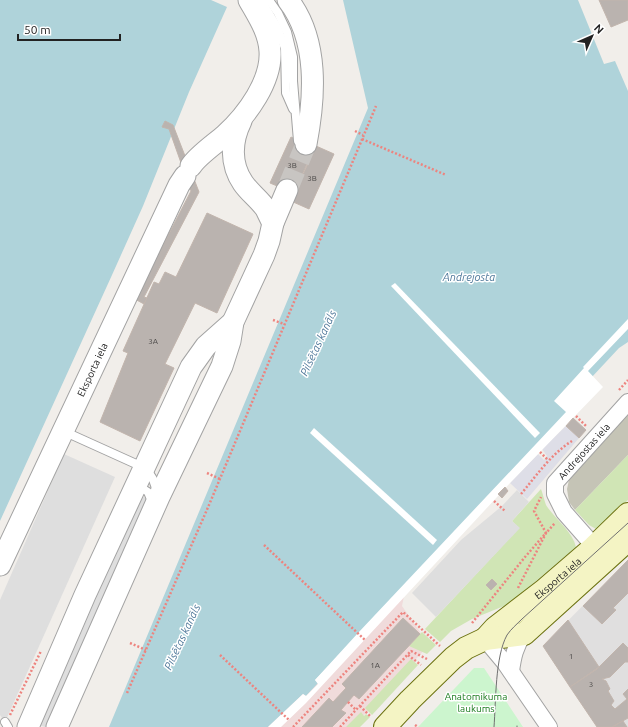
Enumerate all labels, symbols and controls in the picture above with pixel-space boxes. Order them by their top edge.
scale bar [18,16,120,42]
north arrow [572,16,612,56]
text: N [592,22,606,36]
text: 50 m [24,23,51,36]
house number: 3B [287,161,297,170]
house number: 3B [307,174,317,183]
water label: Andrejosta [442,271,495,283]
water label: Pilsētas kanāls [298,308,339,378]
house number: 3A [148,337,159,346]
street label: Eksporta iela [75,341,109,398]
street label: Andrejostas iela [556,421,612,481]
street label: Eksporta iela [532,555,583,601]
water label: Pilsētas kanāls [162,602,203,672]
house number: 1 [569,652,573,661]
house number: 1A [370,661,381,670]
house number: 3 [589,680,593,689]
park label: Anatomikuma laukums [445,691,507,714]

